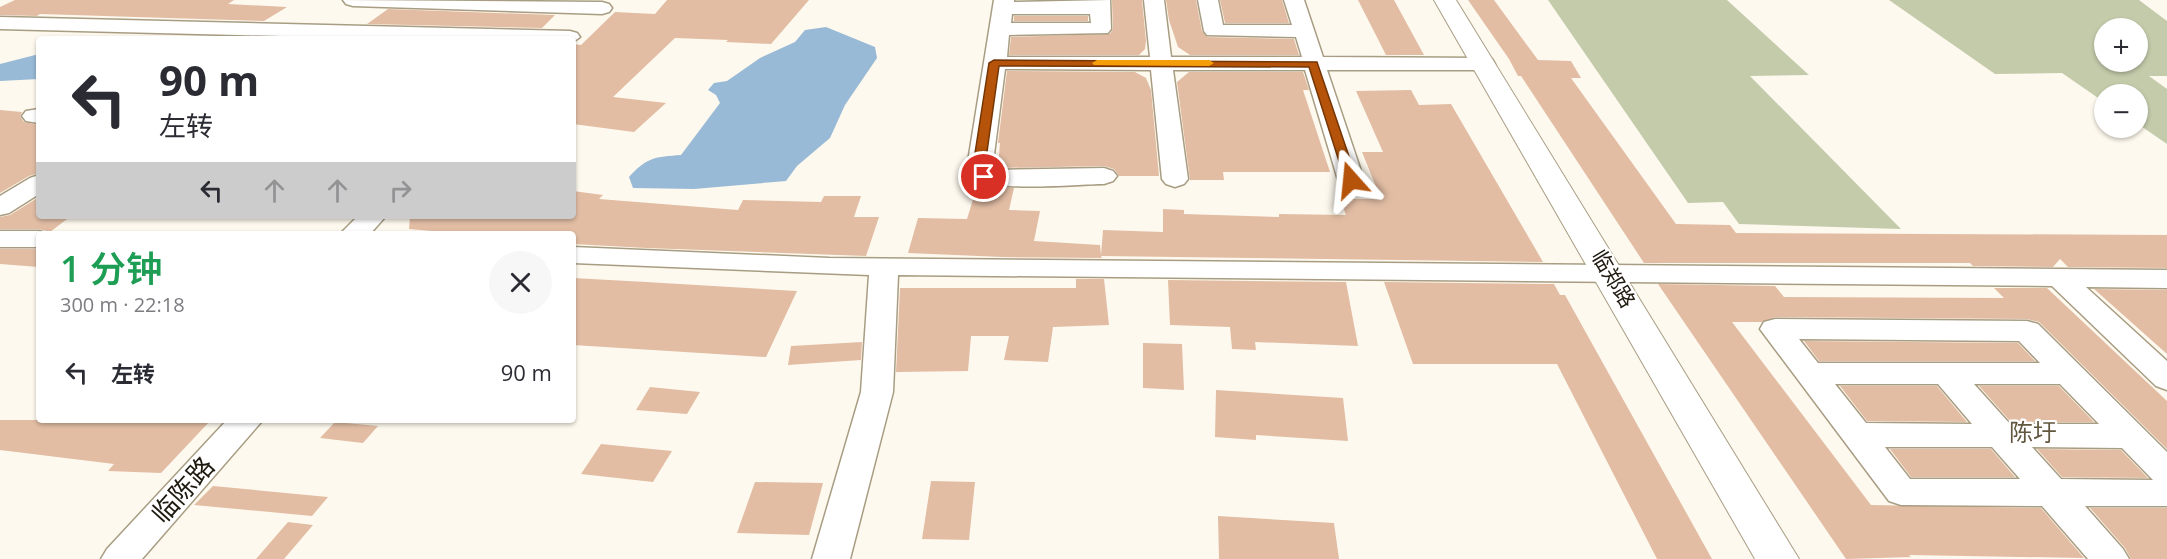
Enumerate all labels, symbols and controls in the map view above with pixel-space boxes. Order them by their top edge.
map controls [2094,18,2148,138]
button: + [2094,18,2148,72]
text: 90 m [159,51,259,108]
icon: left [60,60,138,138]
button: − [2094,84,2148,138]
text: 左转 [159,107,213,144]
position arrow [1319,148,1383,212]
pin [958,151,1009,202]
icon: arrive [967,160,1000,193]
icon: left [195,174,228,207]
icon: ahead [258,174,291,207]
icon: ahead [321,174,354,207]
icon: right [384,174,417,207]
text: 1 分钟 [60,244,162,293]
street label: 临郑路 [1586,244,1642,313]
button: close [489,251,552,314]
text: 300 m · 22:18 [60,291,185,318]
icon: left [60,356,93,389]
text: 90 m [501,357,552,387]
text: 左转 [111,358,155,388]
district label: 陈圩 [2009,415,2057,448]
street label: 临陈路 [143,448,222,530]

